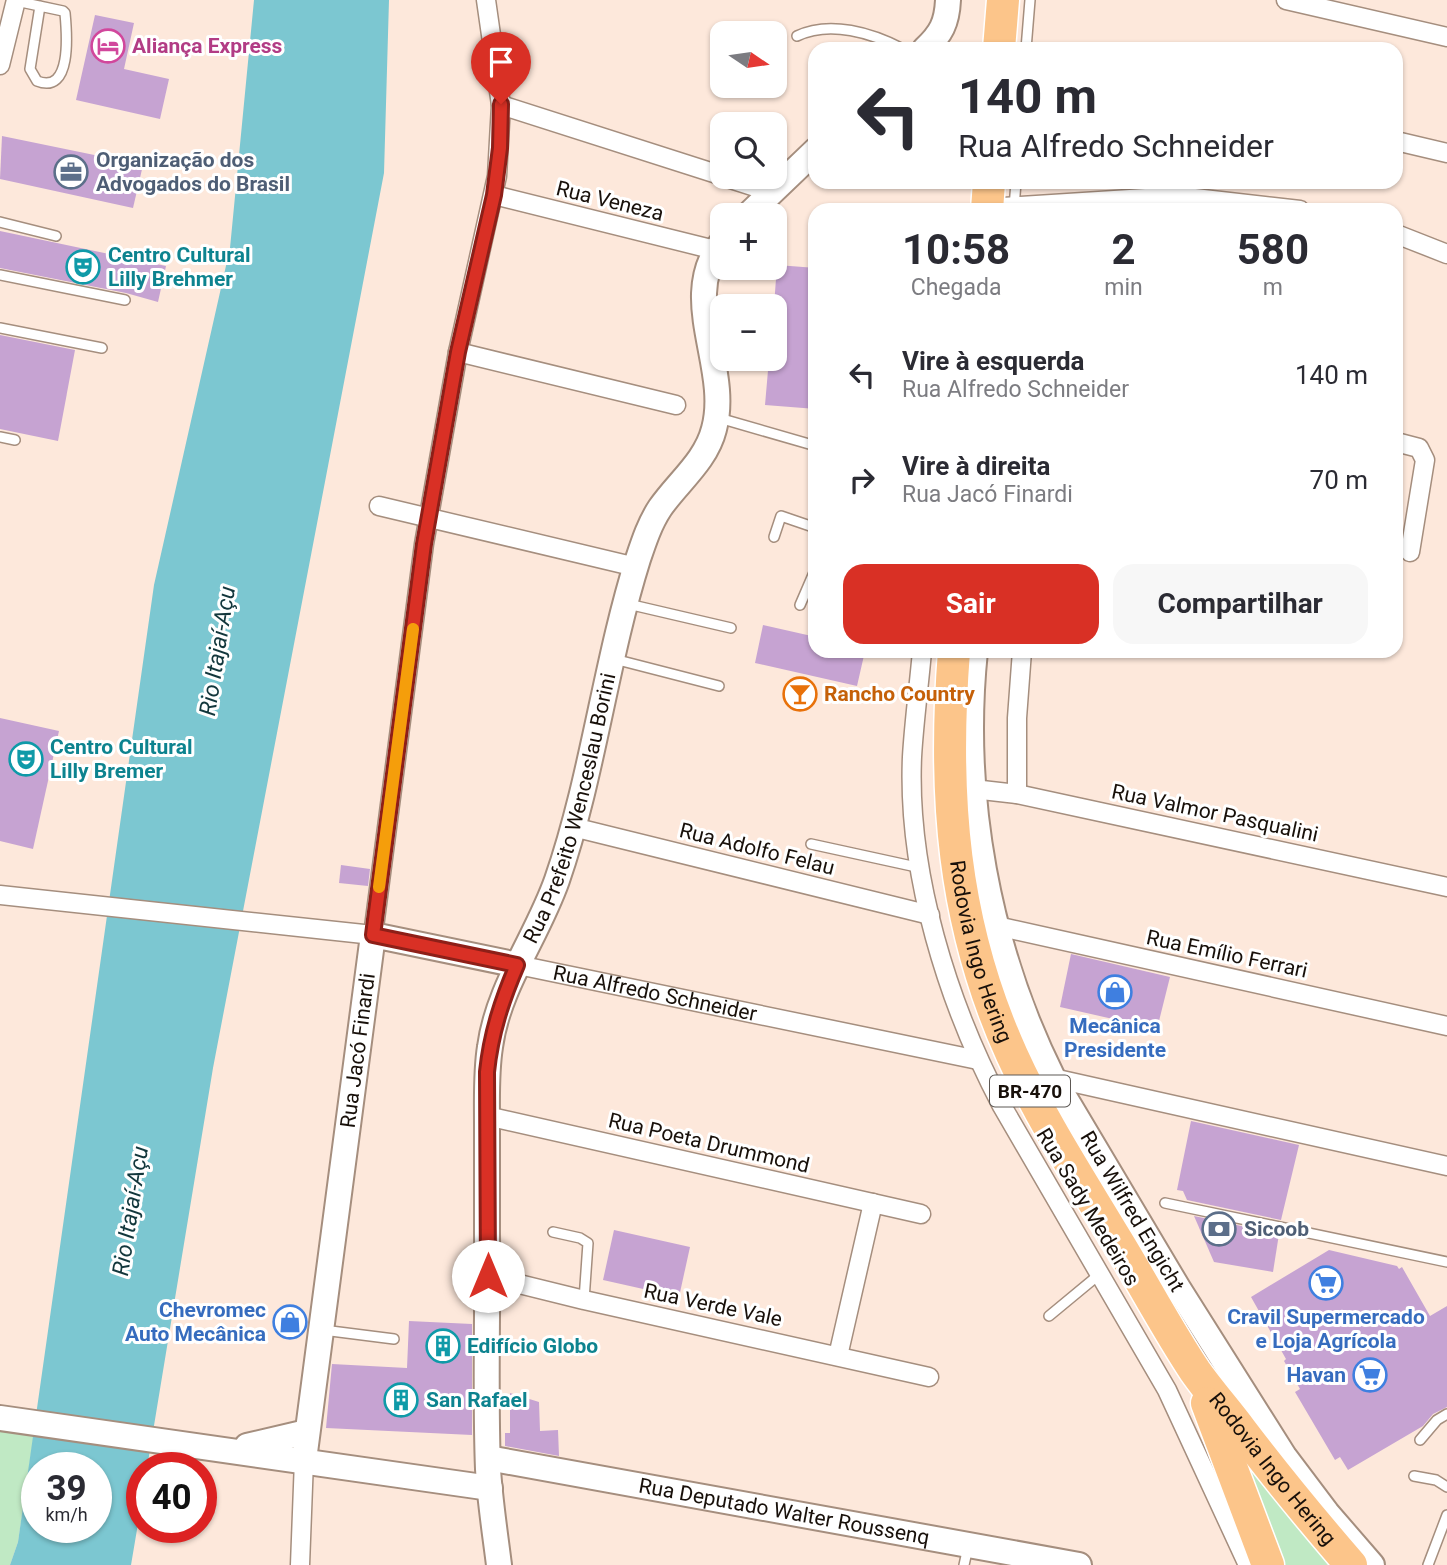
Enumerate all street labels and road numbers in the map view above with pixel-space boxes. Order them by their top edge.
street label: Rua Veneza [554,176,666,226]
street label: Rua Prefeito Wenceslau Borini [518,671,620,947]
street label: Rua Valmor Pasqualini [1110,779,1320,847]
street label: Rua Adolfo Felau [677,818,837,880]
street label: Rodovia Ingo Hering [945,859,1017,1046]
street label: Rua Emílio Ferrari [1144,925,1310,983]
street label: Rua Alfredo Schneider [551,961,759,1026]
street label: Rua Jacó Finardi [336,972,380,1129]
road number: BR-470 [990,1076,1070,1106]
street label: Rua Poeta Drummond [606,1108,812,1178]
street label: Rua Sady Medeiros [1032,1124,1144,1290]
street label: Rua Wilfred Engicht [1075,1127,1189,1296]
street label: Rua Verde Vale [642,1279,784,1331]
street label: Rodovia Ingo Hering [1204,1388,1341,1550]
street label: Rua Deputado Walter Roussenq [637,1474,931,1550]

